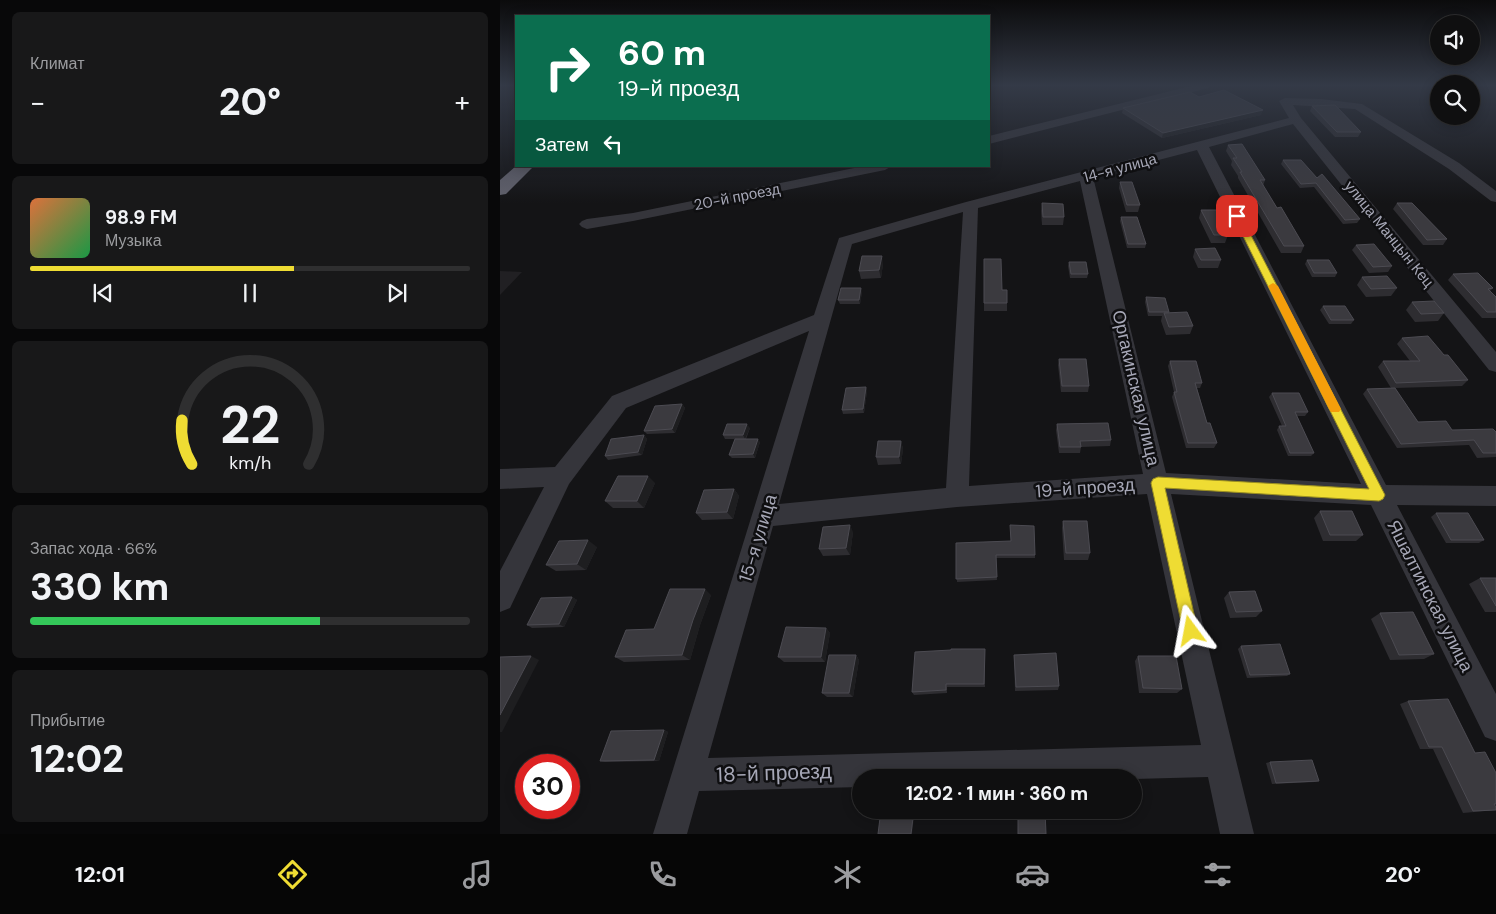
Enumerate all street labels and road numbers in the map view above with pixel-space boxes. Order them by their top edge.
street label: 14-я улица [1081,148,1160,187]
street label: улица Манцын Кец [1340,176,1439,292]
street label: 20-й проезд [692,179,782,215]
street label: Оргакинская улица [1106,308,1166,469]
street label: 19-й проезд [1035,473,1136,503]
street label: 15-я улица [733,490,783,585]
street label: Яшалтинская улица [1381,516,1479,677]
street label: 18-й проезд [716,757,832,789]

